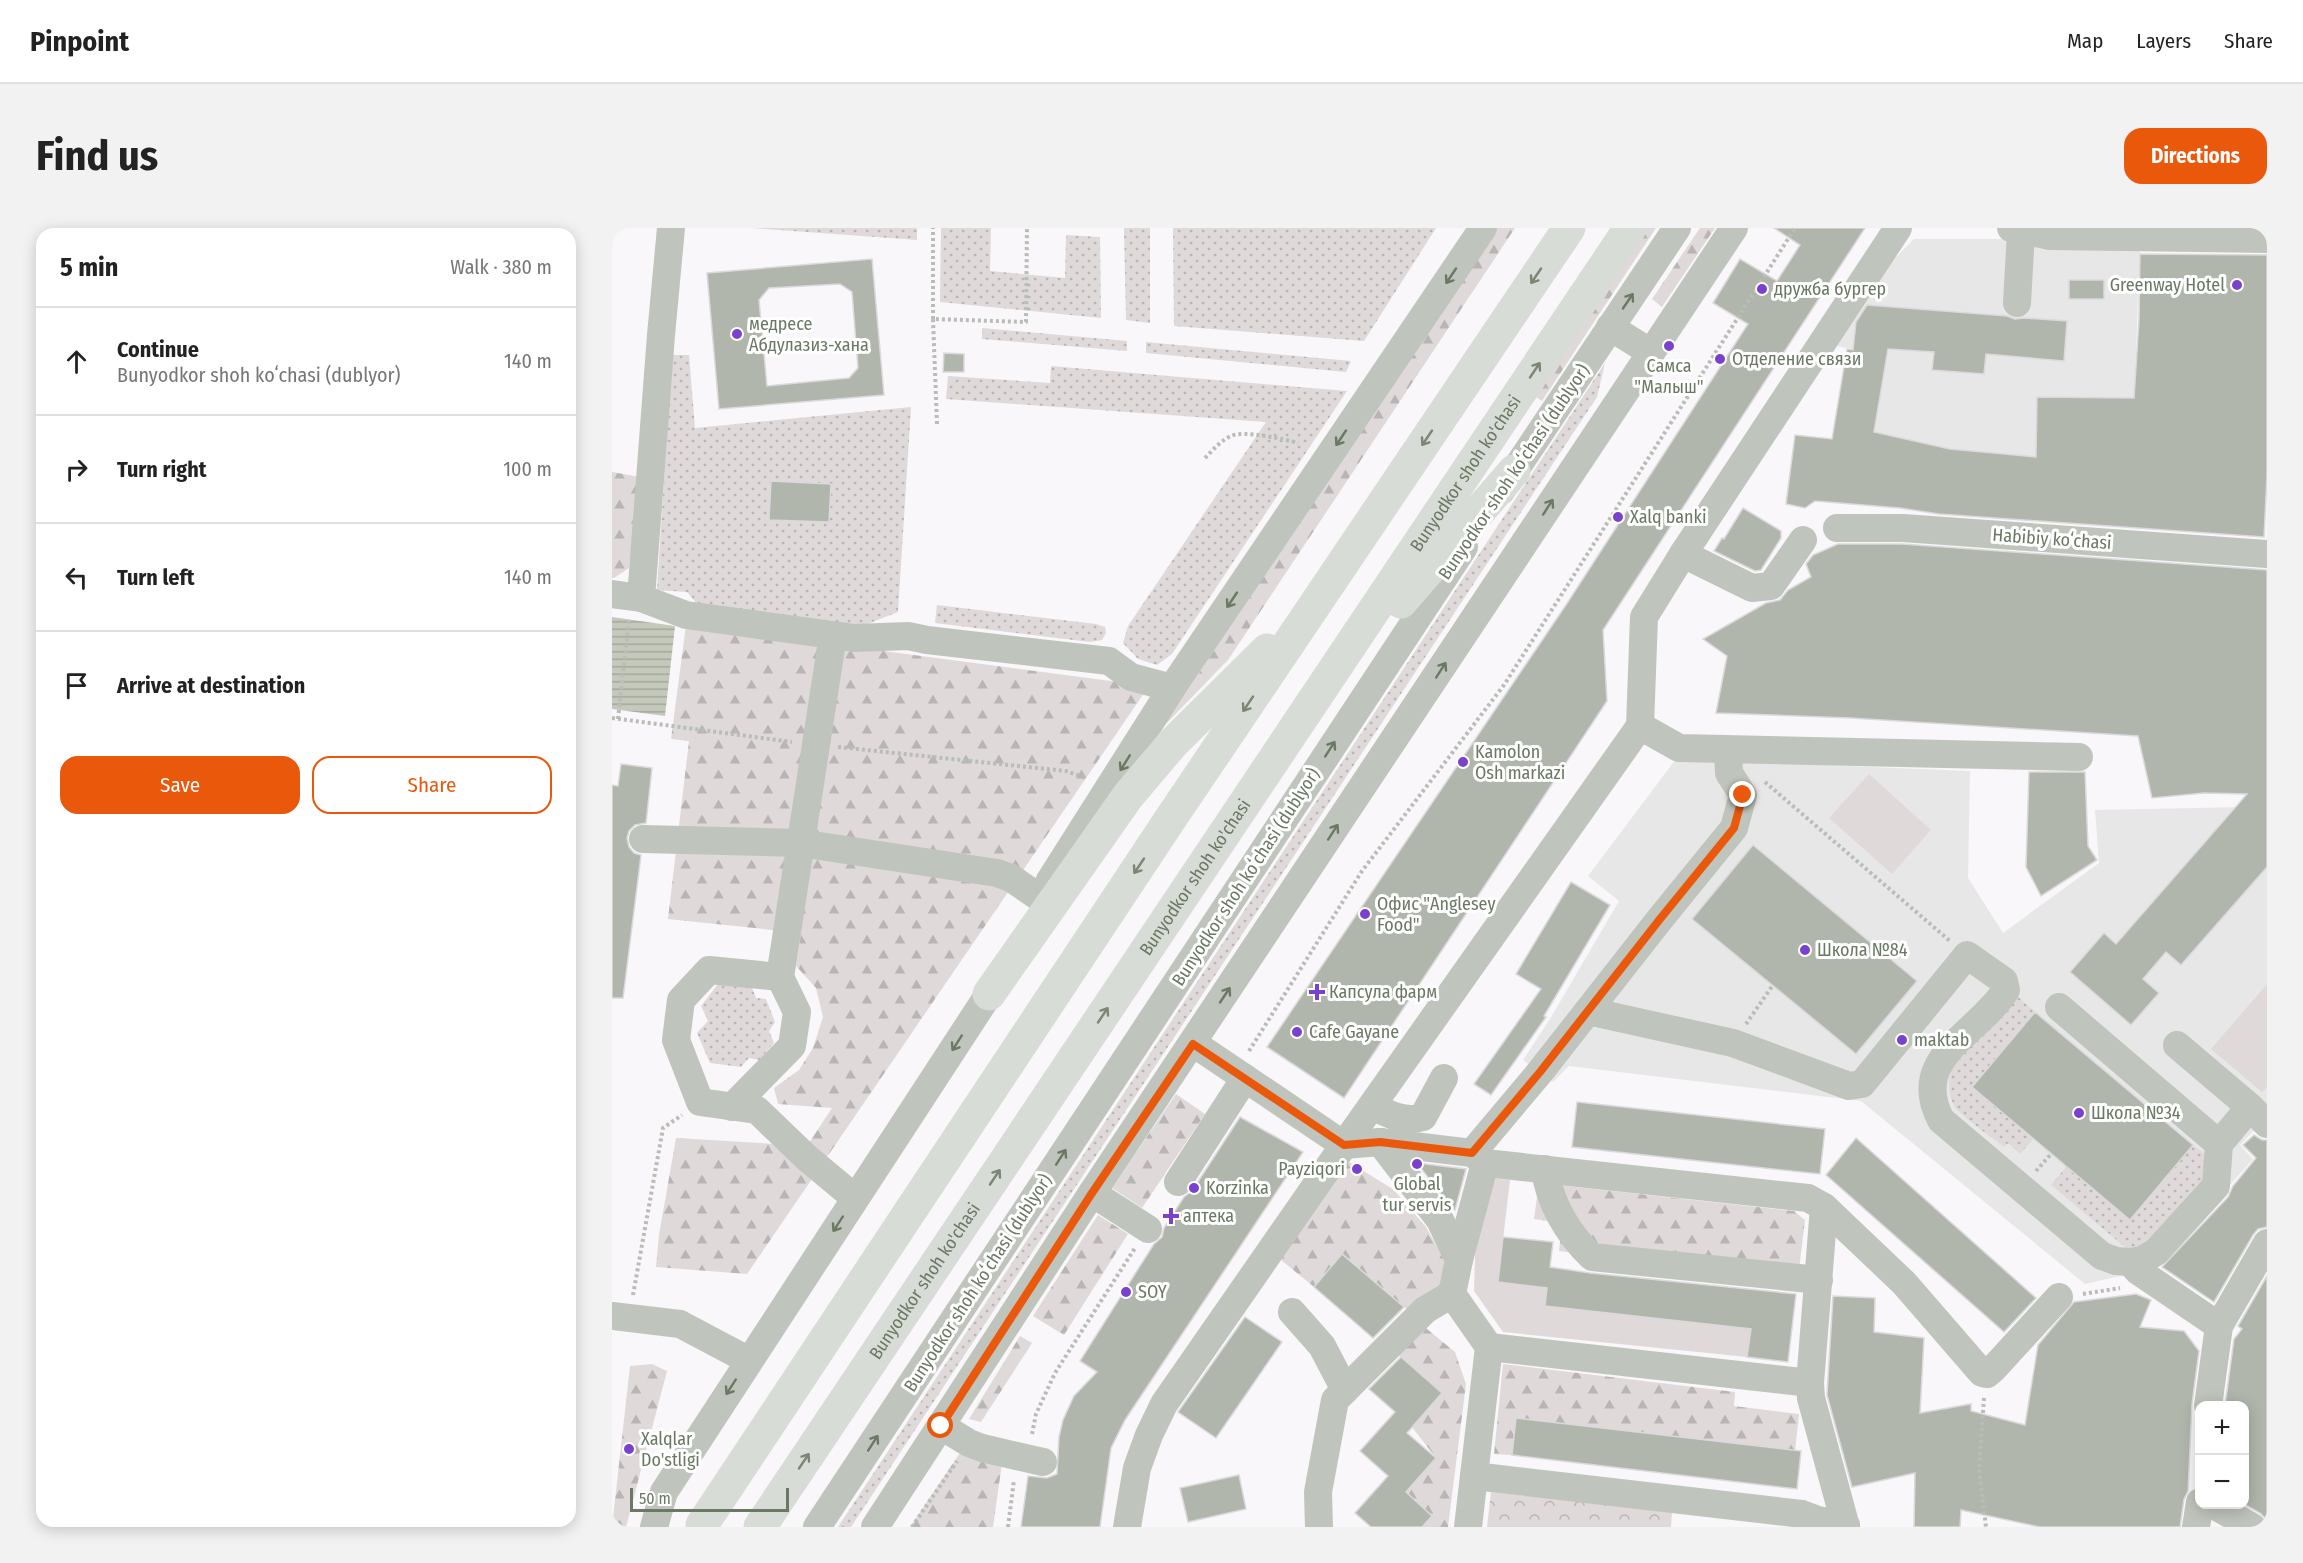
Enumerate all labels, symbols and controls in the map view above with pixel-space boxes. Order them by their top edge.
text: Pinpoint [30,25,129,58]
text: Map [2067,28,2103,54]
text: Layers [2136,28,2191,54]
text: Share [2224,28,2273,54]
button: Directions [2124,128,2267,184]
text: Find us [36,131,158,181]
text: 5 min [60,252,118,283]
text: Walk · 380 m [450,255,552,279]
one-way arrow [1445,268,1457,284]
one-way arrow [1530,268,1542,284]
place label: Greenway Hotel [2110,274,2225,296]
place label: дружба бургер [1774,278,1886,300]
marker: Greenway Hotel [2230,278,2244,292]
marker: дружба бургер [1755,282,1769,296]
one-way arrow [1622,293,1634,309]
place label: медресе Абдулазиз-хана [749,313,869,356]
marker: медресе Абдулазиз-хана [730,327,744,341]
text: Continue [117,336,199,363]
marker: Самса "Малыш" [1662,339,1676,353]
icon: ahead [60,345,93,378]
place label: Отделение связи [1732,348,1861,370]
text: 140 m [504,349,552,373]
marker: Отделение связи [1713,352,1727,366]
place label: Самса "Малыш" [1634,355,1704,398]
street label: Bunyodkor shoh koʻchasi (dublyor) [1434,360,1594,584]
one-way arrow [1529,362,1541,379]
text: Bunyodkor shoh koʻchasi (dublyor) [117,363,400,387]
street label: Bunyodkor shoh ko'chasi [1405,391,1526,556]
one-way arrow [1335,429,1347,446]
one-way arrow [1421,429,1433,446]
icon: right [60,453,93,486]
text: Turn right [117,456,206,483]
text: 100 m [503,457,552,481]
one-way arrow [1542,499,1554,516]
place label: Xalq banki [1630,506,1706,528]
marker: Xalq banki [1611,510,1625,524]
street label: Habibiy koʻchasi [1992,524,2112,554]
icon: left [60,561,93,594]
text: Turn left [117,564,195,591]
text: 140 m [504,565,552,589]
one-way arrow [1226,591,1238,607]
one-way arrow [1434,661,1447,678]
icon: arrive [60,669,93,702]
text: Arrive at destination [117,672,305,699]
one-way arrow [1242,696,1254,712]
one-way arrow [1325,741,1337,758]
place label: Kamolon Osh markazi [1475,741,1565,784]
one-way arrow [1119,754,1132,771]
marker: Kamolon Osh markazi [1456,755,1470,769]
button: Save [60,756,300,814]
button: Share [312,756,552,814]
street label: Bunyodkor shoh koʻchasi (dublyor) [1167,764,1325,990]
route end [1729,781,1755,807]
street label: Bunyodkor shoh ko'chasi [1135,795,1255,960]
one-way arrow [1327,825,1339,841]
one-way arrow [1133,857,1145,874]
place label: Офис "Anglesey Food" [1377,893,1495,936]
marker: Офис "Anglesey Food" [1358,907,1372,921]
place label: Школа №84 [1817,939,1908,961]
marker: Школа №84 [1798,943,1812,957]
place label: Капсула фарм [1329,981,1437,1003]
marker: Капсула фарм [1310,985,1324,999]
one-way arrow [1220,987,1232,1004]
one-way arrow [1098,1007,1110,1024]
place label: Cafe Gayane [1309,1021,1399,1043]
marker: Cafe Gayane [1290,1025,1304,1039]
place label: maktab [1914,1029,1969,1051]
marker: maktab [1895,1033,1909,1047]
one-way arrow [951,1035,963,1051]
place label: Школа №34 [2091,1102,2181,1124]
marker: Школа №34 [2072,1106,2086,1120]
one-way arrow [1055,1150,1067,1166]
marker: Global tur servis [1410,1157,1424,1171]
place label: Payziqori [1278,1158,1345,1180]
marker: Payziqori [1350,1162,1364,1176]
one-way arrow [989,1169,1001,1186]
street label: Bunyodkor shoh koʻchasi (dublyor) [899,1170,1057,1396]
place label: Global tur servis [1383,1173,1452,1216]
place label: Korzinka [1206,1177,1269,1199]
marker: Korzinka [1187,1181,1201,1195]
street label: Bunyodkor shoh ko'chasi [865,1199,985,1363]
place label: аптека [1183,1205,1234,1227]
marker: аптека [1164,1209,1178,1223]
one-way arrow [832,1215,844,1231]
place label: SOY [1138,1281,1167,1303]
marker: SOY [1119,1285,1133,1299]
one-way arrow [725,1378,737,1394]
map controls [2195,1401,2249,1509]
button: + [2195,1401,2249,1455]
route start [927,1412,953,1438]
place label: Xalqlar Do'stligi [641,1428,700,1471]
one-way arrow [867,1435,879,1452]
marker: Xalqlar Do'stligi [622,1442,636,1456]
one-way arrow [798,1453,810,1470]
button: − [2195,1455,2249,1509]
scale bar [630,1485,789,1512]
text: 50 m [639,1489,671,1508]

